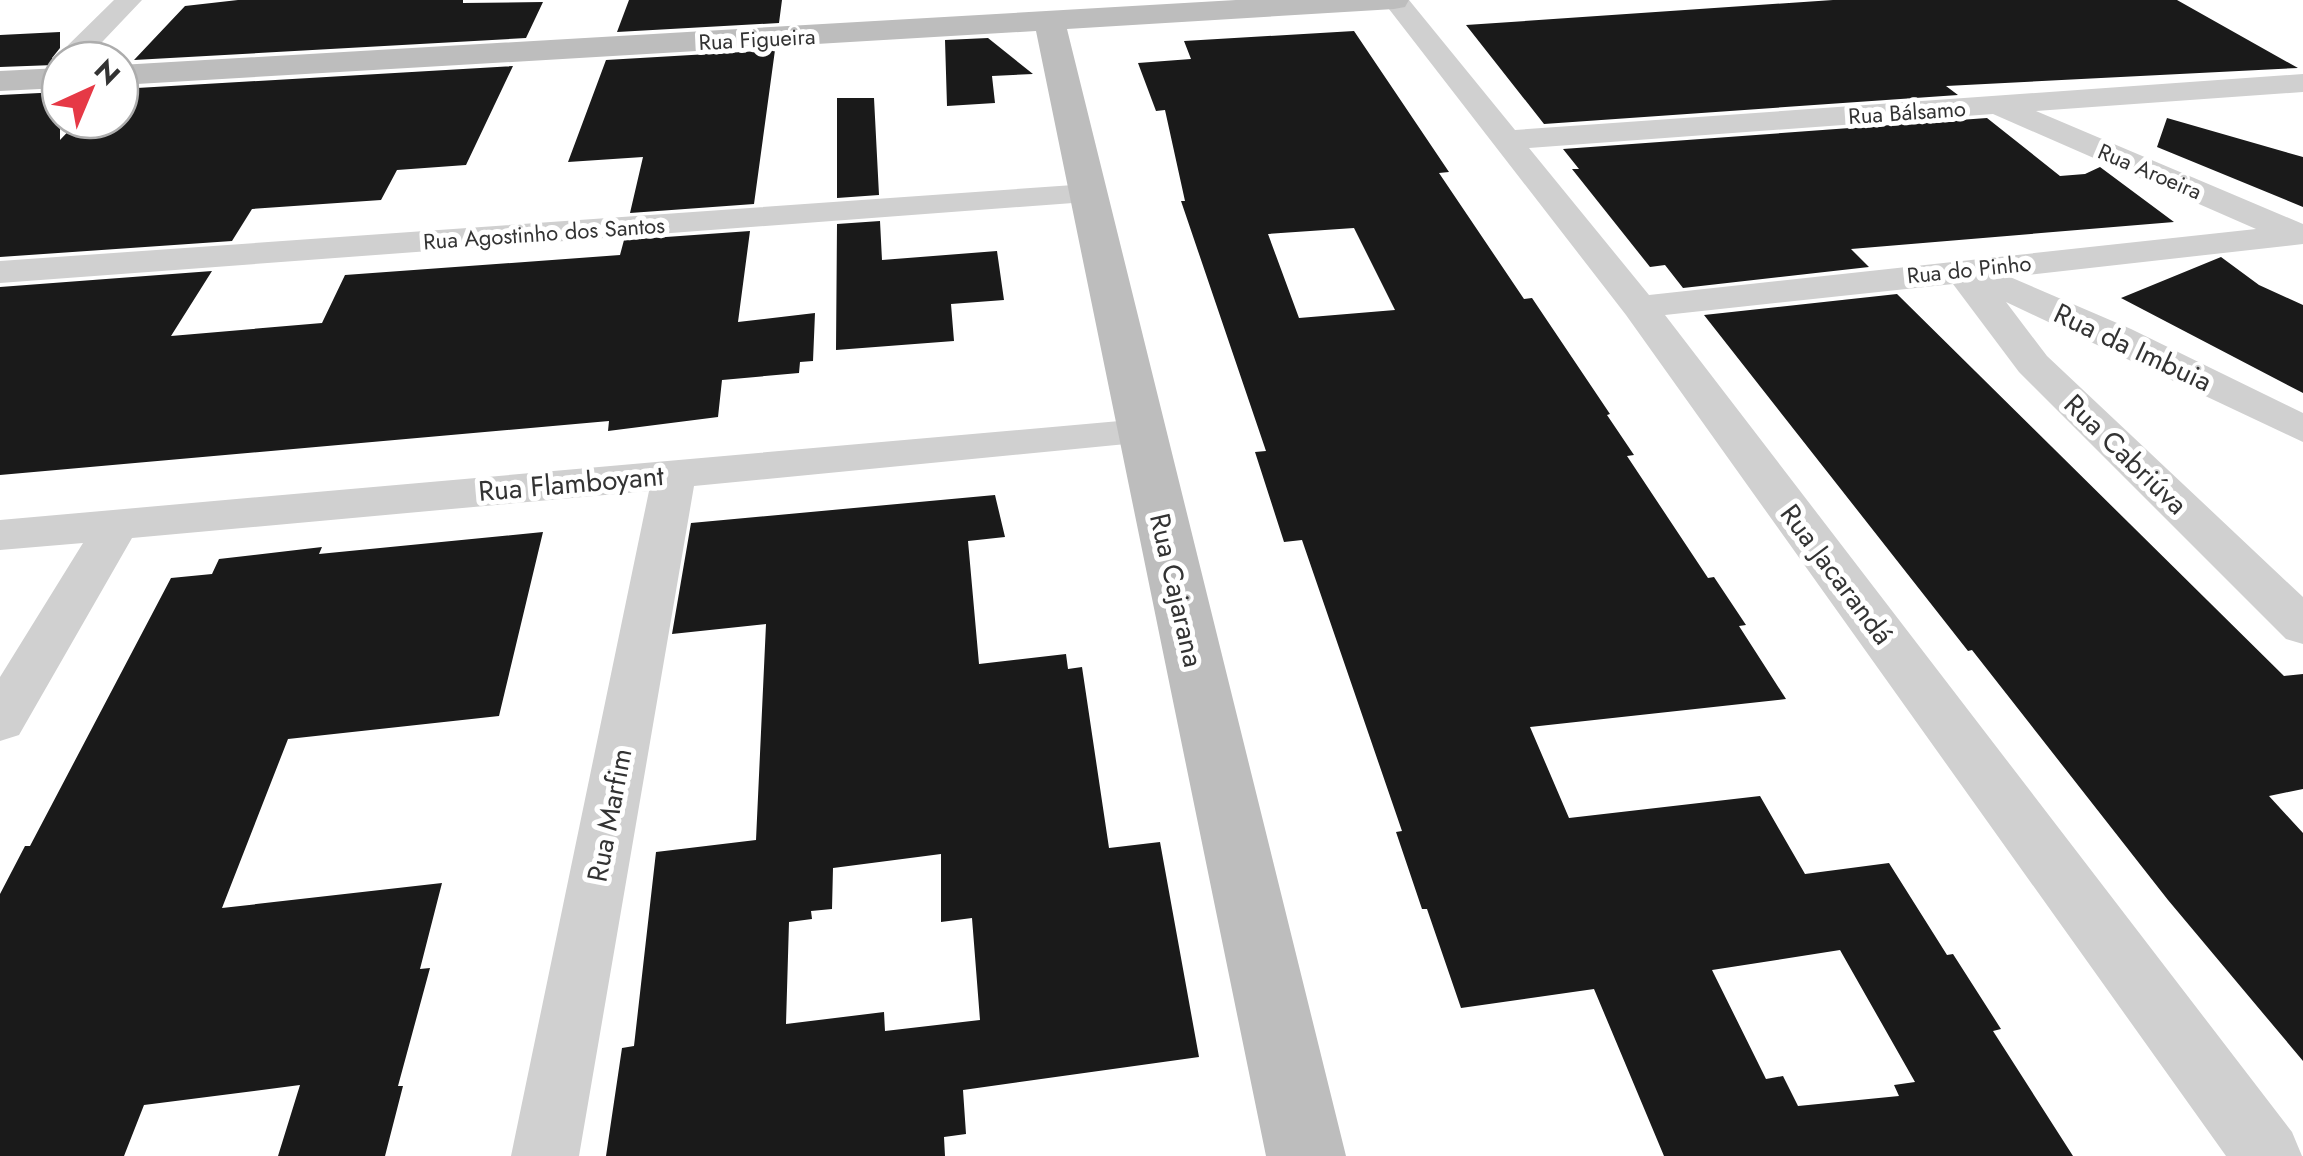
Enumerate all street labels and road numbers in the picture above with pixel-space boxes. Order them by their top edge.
street label: Rua Figueira [698,20,816,58]
street label: Rua Bálsamo [1847,92,1967,132]
street label: Rua Aroeira [2093,135,2207,207]
street label: Rua Agostinho dos Santos [422,209,666,257]
street label: Rua do Pinho [1905,247,2033,291]
street label: Rua da Imbuia [2047,293,2219,402]
street label: Rua Cabriúva [2055,385,2197,524]
street label: Rua Flamboyant [477,455,666,512]
street label: Rua Jacarandá [1770,495,1903,653]
street label: Rua Cajarana [1139,509,1214,671]
street label: Rua Marfim [576,745,643,885]

